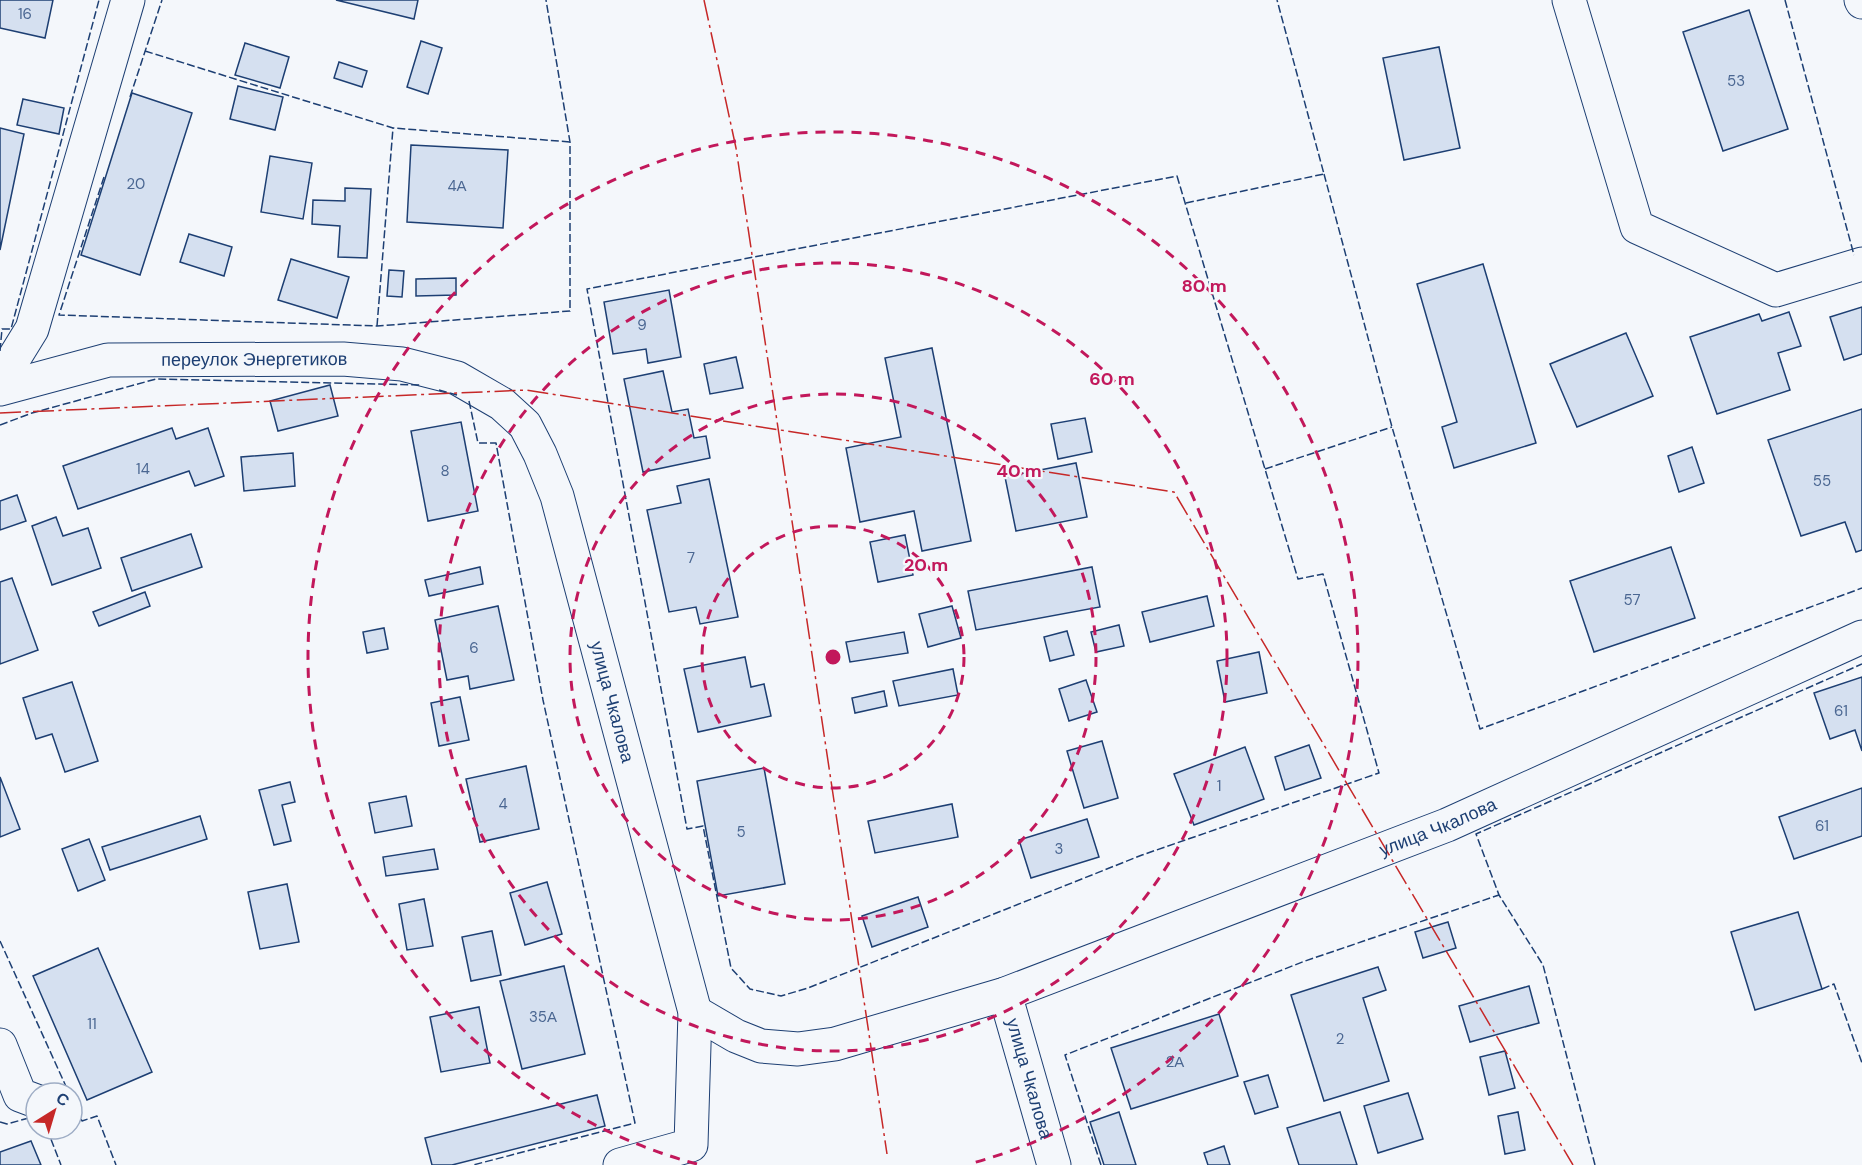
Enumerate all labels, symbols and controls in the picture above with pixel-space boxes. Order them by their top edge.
house number: 16 [18,4,32,24]
house number: 53 [1727,71,1745,91]
house number: 20 [127,174,145,194]
house number: 4А [447,176,467,196]
text: 80 m [1181,274,1227,298]
house number: 9 [637,315,647,335]
street label: переулок Энергетиков [161,347,347,372]
text: 60 m [1089,367,1135,391]
house number: 14 [136,459,150,479]
text: 40 m [996,459,1042,483]
house number: 8 [440,461,450,481]
house number: 55 [1813,471,1831,491]
house number: 7 [687,548,695,568]
text: 20 m [904,553,948,577]
house number: 57 [1624,590,1640,610]
house number: 6 [469,638,479,658]
street label: улица Чкалова [584,639,640,766]
centre of rings [823,647,843,667]
house number: 61 [1834,701,1848,721]
house number: 1 [1217,776,1221,796]
street label: улица Чкалова [1376,792,1501,862]
house number: 4 [498,794,508,814]
house number: 61 [1815,816,1829,836]
house number: 5 [736,822,746,842]
house number: 3 [1055,839,1063,859]
house number: 35А [529,1007,557,1027]
house number: 11 [87,1014,97,1034]
street label: улица Чкалова [1001,1015,1058,1143]
house number: 2 [1336,1029,1344,1049]
house number: 2А [1166,1052,1184,1072]
north arrow [24,1081,84,1141]
text: С [52,1088,74,1112]

